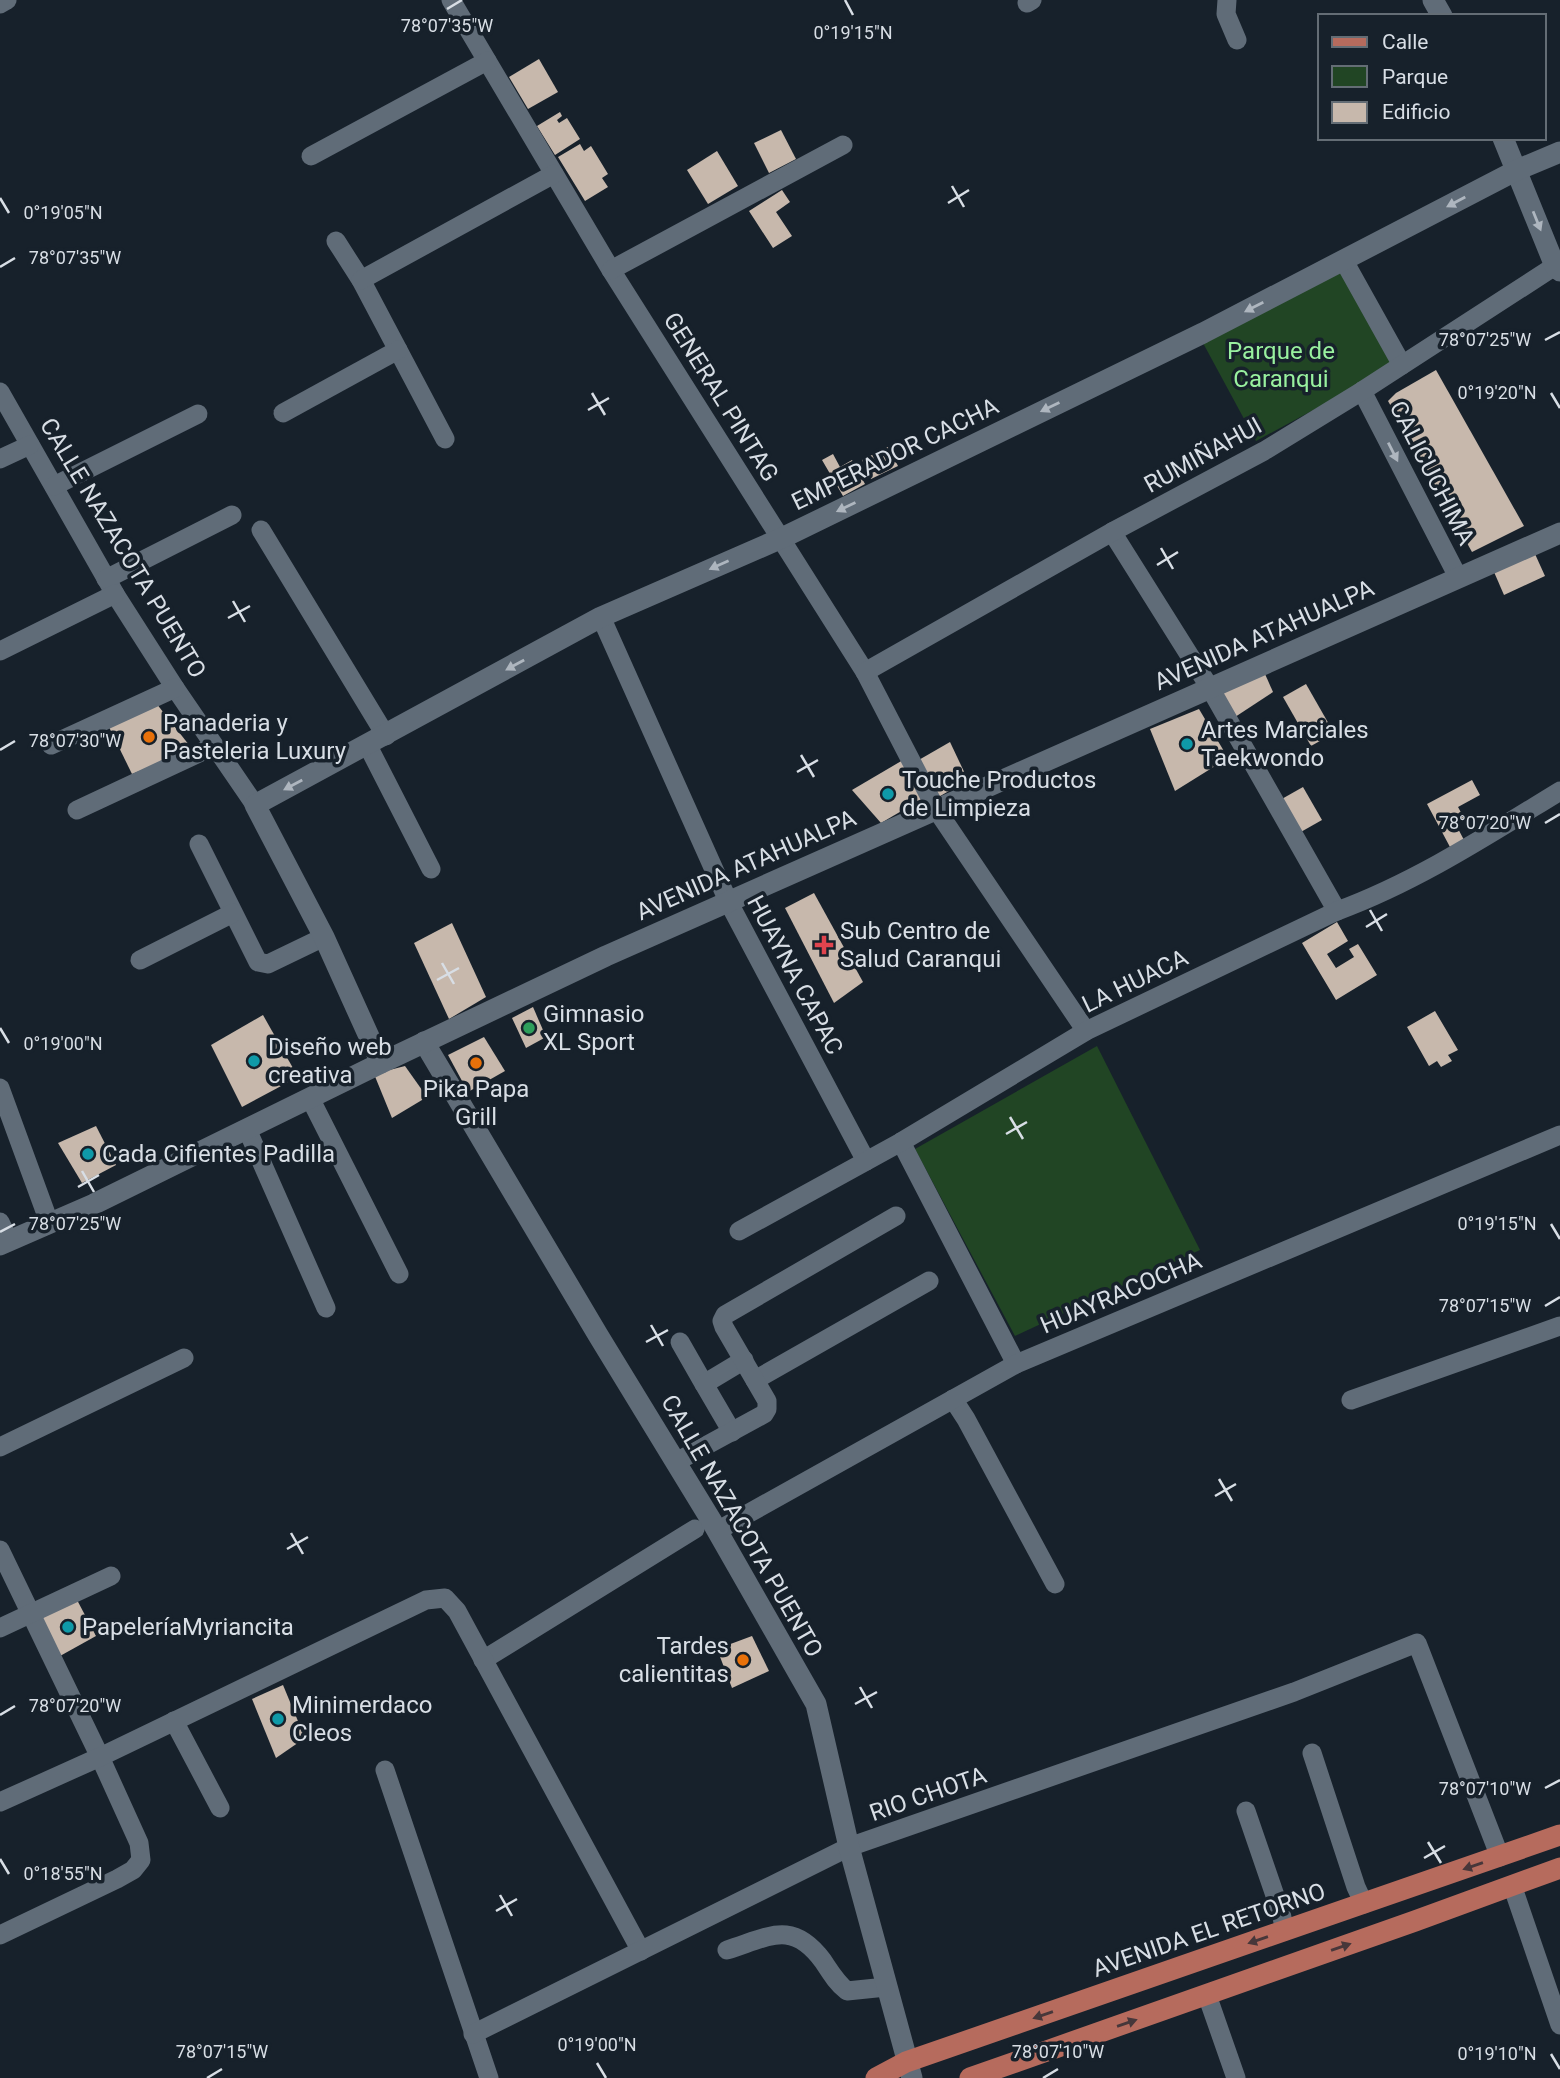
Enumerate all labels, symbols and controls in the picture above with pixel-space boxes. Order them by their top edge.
legend [1318,14,1546,140]
text: 78°07'35"W [401,15,493,36]
text: 0°19'15"N [813,22,893,43]
text: Calle [1382,30,1428,54]
text: Parque [1382,65,1448,89]
text: Edificio [1382,100,1450,124]
one-way arrow [1446,196,1466,208]
text: 0°19'05"N [23,202,103,223]
one-way arrow [1532,211,1543,232]
text: 78°07'35"W [29,247,121,268]
one-way arrow [1244,301,1264,312]
street label: GENERAL PINTAG [658,307,784,487]
text: 78°07'25"W [1439,329,1531,350]
park label: Parque de Caranqui [1227,337,1335,393]
text: 0°19'20"N [1457,382,1537,403]
street label: EMPERADOR CACHA [787,392,1003,516]
street label: CALICUCHIMA [1384,396,1480,550]
one-way arrow [1040,402,1060,413]
street label: RUMIÑAHUI [1139,411,1267,499]
street label: CALLE NAZACOTA PUENTO [34,413,212,683]
one-way arrow [1388,442,1399,462]
one-way arrow [836,501,856,513]
one-way arrow [708,560,729,571]
street label: AVENIDA ATAHUALPA [1150,574,1379,696]
one-way arrow [505,659,525,671]
place label: Panaderia y Pasteleria Luxury [163,709,347,765]
place label: Artes Marciales Taekwondo [1201,716,1369,772]
marker: Panaderia y Pasteleria Luxury [141,729,157,745]
text: 78°07'30"W [29,730,121,751]
marker: Artes Marciales Taekwondo [1179,736,1195,752]
place label: Touche Productos de Limpieza [902,766,1096,822]
one-way arrow [284,779,303,791]
marker: Touche Productos de Limpieza [880,786,896,802]
street label: AVENIDA ATAHUALPA [632,804,861,926]
text: 78°07'20"W [1439,812,1531,833]
street label: HUAYNA CAPAC [741,891,849,1059]
place label: Sub Centro de Salud Caranqui [840,917,1001,973]
marker: Sub Centro de Salud Caranqui [814,935,834,955]
street label: LA HUACA [1078,943,1193,1019]
place label: Gimnasio XL Sport [543,1000,644,1056]
marker: Gimnasio XL Sport [521,1020,537,1036]
text: 0°19'00"N [23,1033,103,1054]
place label: Diseño web creativa [268,1033,392,1089]
marker: Diseño web creativa [246,1053,262,1069]
marker: Pika Papa Grill [468,1055,484,1071]
place label: Pika Papa Grill [423,1075,529,1131]
place label: Cada Cifientes Padilla [102,1140,335,1168]
marker: Cada Cifientes Padilla [80,1146,96,1162]
text: 78°07'25"W [29,1213,121,1234]
text: 0°19'15"N [1457,1213,1537,1234]
street label: HUAYRACOCHA [1036,1246,1206,1340]
text: 78°07'15"W [1439,1295,1531,1316]
street label: CALLE NAZACOTA PUENTO [655,1390,829,1662]
place label: PapeleríaMyriancita [82,1613,294,1641]
marker: PapeleríaMyriancita [60,1619,76,1635]
place label: Tardes calientitas [619,1632,729,1688]
marker: Tardes calientitas [735,1652,751,1668]
place label: Minimerdaco Cleos [292,1691,432,1747]
text: 78°07'20"W [29,1695,121,1716]
marker: Minimerdaco Cleos [270,1711,286,1727]
street label: RIO CHOTA [866,1761,990,1827]
text: 78°07'10"W [1439,1778,1531,1799]
one-way arrow [1462,1861,1483,1872]
text: 0°18'55"N [23,1863,103,1884]
street label: AVENIDA EL RETORNO [1089,1877,1329,1983]
one-way arrow [1247,1935,1268,1946]
one-way arrow [1331,1941,1352,1952]
one-way arrow [1032,2010,1053,2021]
one-way arrow [1116,2017,1137,2028]
text: 0°19'00"N [557,2034,637,2055]
text: 78°07'15"W [176,2041,268,2062]
text: 78°07'10"W [1012,2041,1104,2062]
text: 0°19'10"N [1457,2043,1537,2064]

